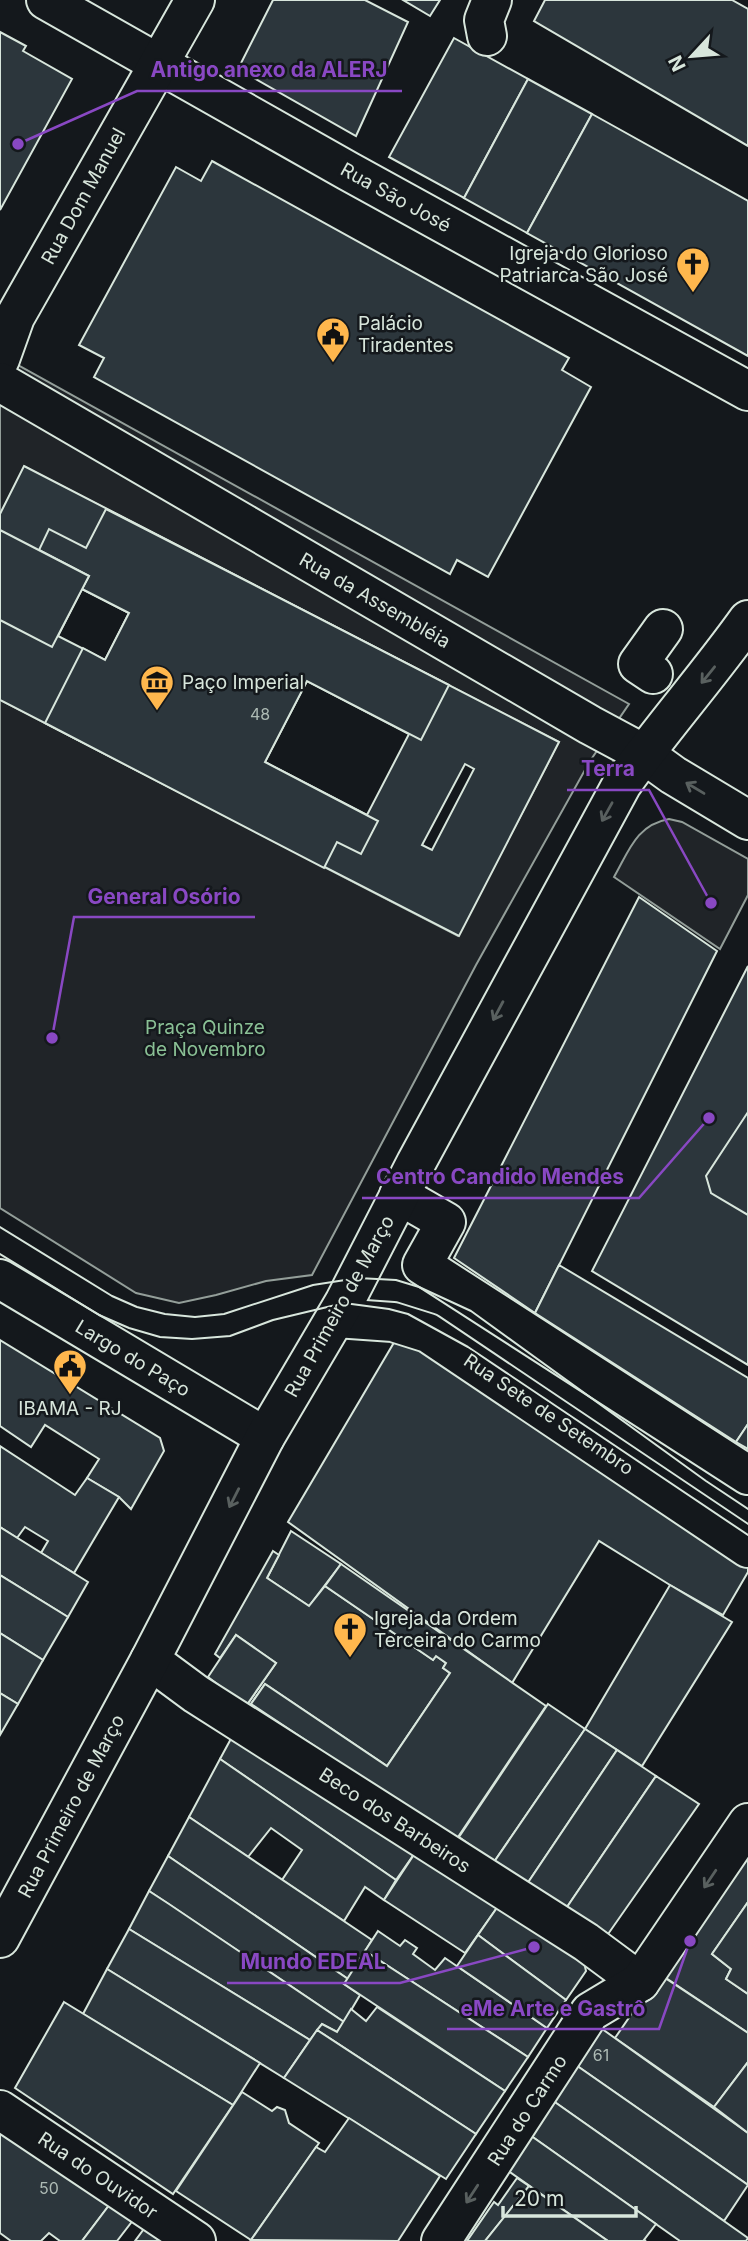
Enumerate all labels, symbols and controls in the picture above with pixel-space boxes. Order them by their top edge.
north arrow [657,21,727,91]
callout: Antigo anexo da ALERJ [137,49,402,91]
text: N [664,52,691,75]
text: Antigo anexo da ALERJ [151,57,388,82]
street label: Rua Dom Manuel [36,124,130,269]
street label: Rua São José [337,158,455,237]
place label: Igreja do Glorioso Patriarca São José [499,242,668,287]
church icon: Igreja do Glorioso Patriarca São José [674,245,712,294]
place label: Palácio Tiradentes [358,312,454,357]
public building icon: Palácio Tiradentes [314,315,352,364]
street label: Rua da Assembléia [295,548,454,653]
museum icon: Paço Imperial [138,663,176,712]
one-way arrow [700,665,716,683]
place label: Paço Imperial [182,671,304,694]
house number: 48 [250,704,270,724]
callout: Terra [567,748,649,790]
text: Terra [581,756,635,781]
one-way arrow [685,781,705,795]
one-way arrow [600,801,614,821]
callout: General Osório [74,875,255,917]
text: General Osório [87,884,241,909]
one-way arrow [491,1000,504,1021]
park label: Praça Quinze de Novembro [144,1016,266,1061]
callout: Centro Candido Mendes [362,1156,639,1198]
text: Centro Candido Mendes [376,1164,624,1189]
street label: Rua Primeiro de Março [280,1211,399,1401]
street label: Largo do Paço [71,1315,194,1402]
public building icon: IBAMA - RJ [51,1347,89,1396]
street label: Rua Sete de Setembro [459,1349,638,1480]
place label: IBAMA - RJ [18,1397,122,1420]
one-way arrow [226,1487,240,1508]
place label: Igreja da Ordem Terceira do Carmo [374,1607,541,1652]
church icon: Igreja da Ordem Terceira do Carmo [331,1610,369,1659]
street label: Rua Primeiro de Março [13,1711,130,1902]
street label: Beco dos Barbeiros [315,1763,475,1878]
one-way arrow [703,1869,717,1888]
callout: Mundo EDEAL [227,1941,400,1983]
text: Mundo EDEAL [240,1949,386,1974]
callout: eMe Arte e Gastrô [447,1987,659,2029]
text: eMe Arte e Gastrô [461,1996,646,2021]
house number: 61 [593,2045,609,2065]
street label: Rua do Carmo [483,2050,572,2170]
street label: Rua do Ouvidor [34,2127,162,2224]
scale bar [503,2174,636,2218]
house number: 50 [39,2178,59,2198]
one-way arrow [464,2183,478,2203]
text: 20 m [514,2186,564,2211]

